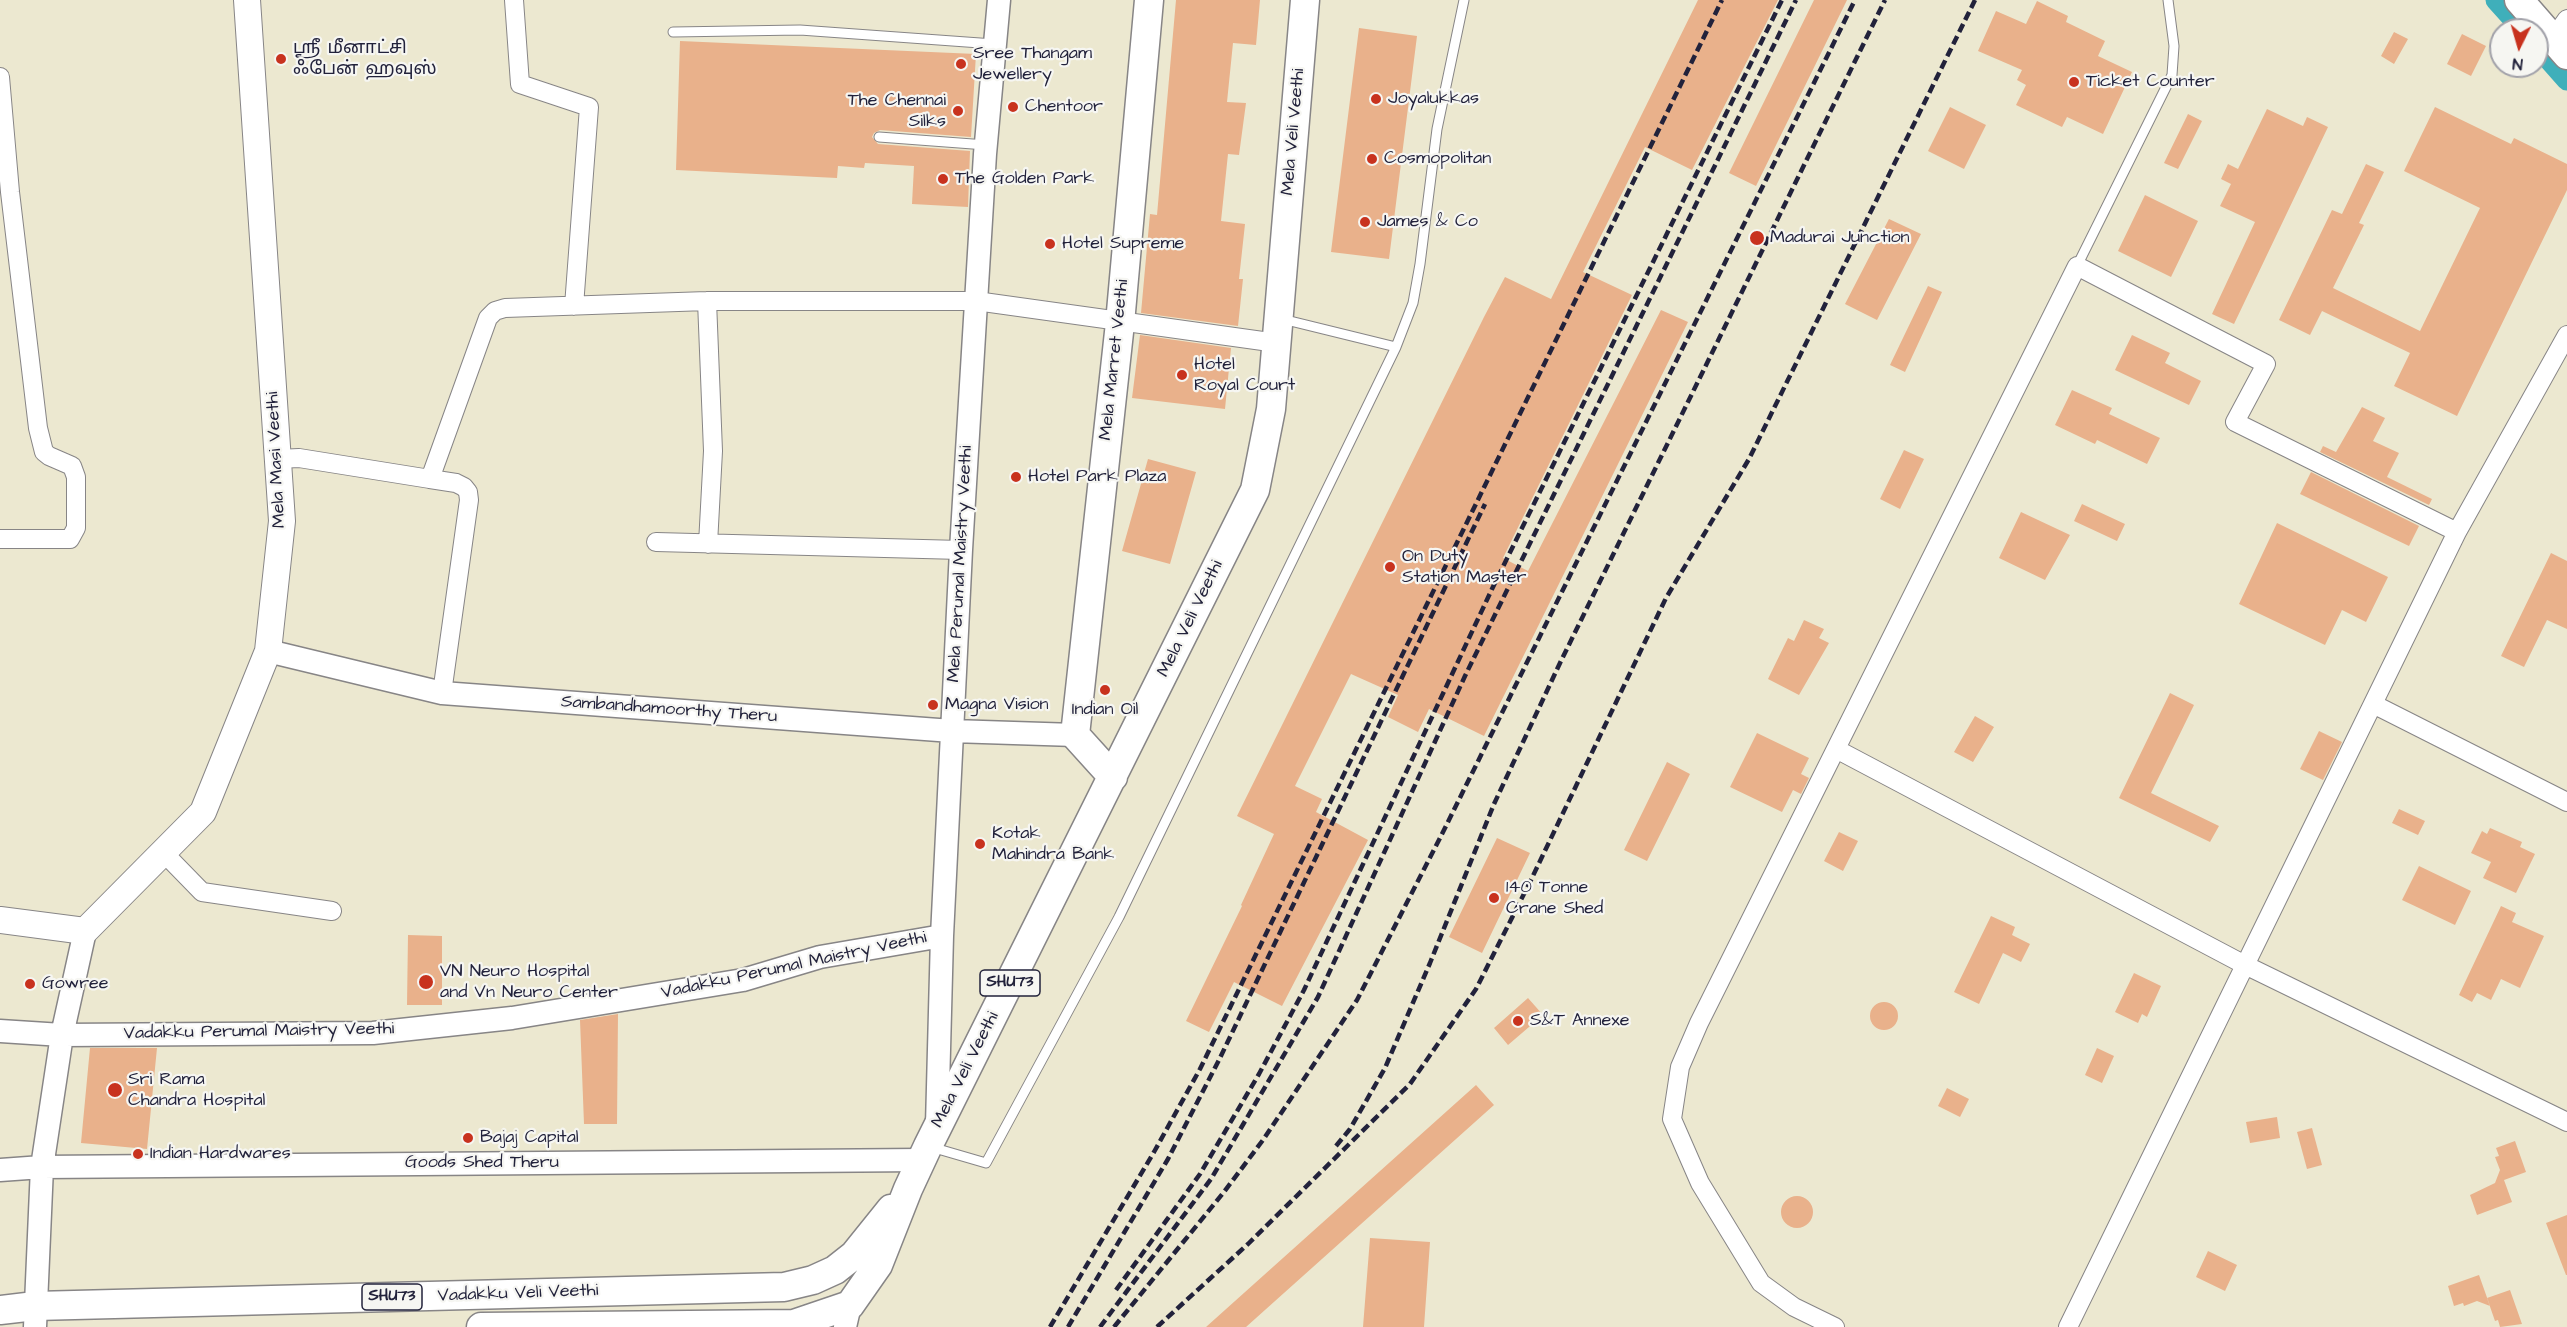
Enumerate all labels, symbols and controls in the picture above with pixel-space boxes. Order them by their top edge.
north arrow [2489,18,2549,78]
place label: ஶ்ரீ மீனாட்சி ஃபேன் ஹவுஸ் [293,38,437,80]
place label: Sree Thangam Jewellery [973,43,1092,86]
marker: ஶ்ரீ மீனாட்சி ஃபேன் ஹவுஸ் [274,52,288,66]
text: N [2512,53,2524,75]
marker: Sree Thangam Jewellery [954,57,968,71]
street label: Mela Veli Veethi [1278,68,1310,196]
place label: Ticket Counter [2086,71,2215,93]
marker: Ticket Counter [2067,75,2081,89]
place label: Joyalukkas [1388,88,1479,110]
place label: The Chennai Silks [848,90,946,132]
marker: Joyalukkas [1369,92,1383,106]
place label: Chentoor [1025,96,1103,118]
marker: Chentoor [1006,100,1020,114]
marker: The Chennai Silks [951,104,965,118]
place label: Cosmopolitan [1384,148,1491,170]
marker: Cosmopolitan [1365,152,1379,166]
place label: The Golden Park [955,168,1094,190]
marker: The Golden Park [936,172,950,186]
place label: James & Co [1377,211,1478,233]
marker: James & Co [1358,215,1372,229]
place label: Madurai Junction [1770,227,1910,249]
marker: Madurai Junction [1748,229,1766,247]
place label: Hotel Supreme [1062,233,1184,255]
marker: Hotel Supreme [1043,237,1057,251]
street label: Mela Marret Veethi [1096,278,1134,442]
place label: Hotel Royal Court [1194,354,1295,397]
marker: Hotel Royal Court [1175,368,1189,382]
street label: Mela Masi Veethi [263,391,291,529]
street label: Mela Perumal Maistry Veethi [944,445,978,683]
place label: Hotel Park Plaza [1028,466,1166,488]
marker: Hotel Park Plaza [1009,470,1023,484]
place label: On Duty Station Master [1402,546,1526,588]
street label: Mela Veli Veethi [1153,557,1229,681]
marker: On Duty Station Master [1383,560,1397,574]
marker: Indian Oil [1098,683,1112,697]
street label: Sambandhamoorthy Theru [560,692,778,728]
place label: Magna Vision [945,694,1049,716]
marker: Magna Vision [926,698,940,712]
place label: Indian Oil [1072,699,1138,721]
place label: Kotak Mahindra Bank [992,823,1114,866]
marker: Kotak Mahindra Bank [973,837,987,851]
place label: 140 Tonne Crane Shed [1506,877,1603,920]
marker: 140 Tonne Crane Shed [1487,891,1501,905]
street label: Vadakku Perumal Maistry Veethi [659,927,929,1005]
place label: VN Neuro Hospital and Vn Neuro Center [440,961,618,1004]
road number: SHU73 [980,970,1040,996]
place label: Gowree [42,973,109,995]
marker: VN Neuro Hospital and Vn Neuro Center [417,973,435,991]
marker: Gowree [23,977,37,991]
street label: Mela Veli Veethi [927,1008,1005,1132]
place label: S&T Annexe [1530,1010,1630,1032]
marker: S&T Annexe [1511,1014,1525,1028]
street label: Vadakku Perumal Maistry Veethi [124,1019,394,1045]
place label: Sri Rama Chandra Hospital [128,1069,265,1112]
marker: Sri Rama Chandra Hospital [106,1081,124,1099]
place label: Bajaj Capital [480,1127,579,1149]
marker: Bajaj Capital [461,1131,475,1145]
place label: Indian Hardwares [150,1143,291,1165]
marker: Indian Hardwares [131,1147,145,1161]
street label: Goods Shed Theru [405,1152,559,1174]
street label: Vadakku Veli Veethi [437,1280,599,1308]
road number: SHU73 [362,1284,422,1310]

